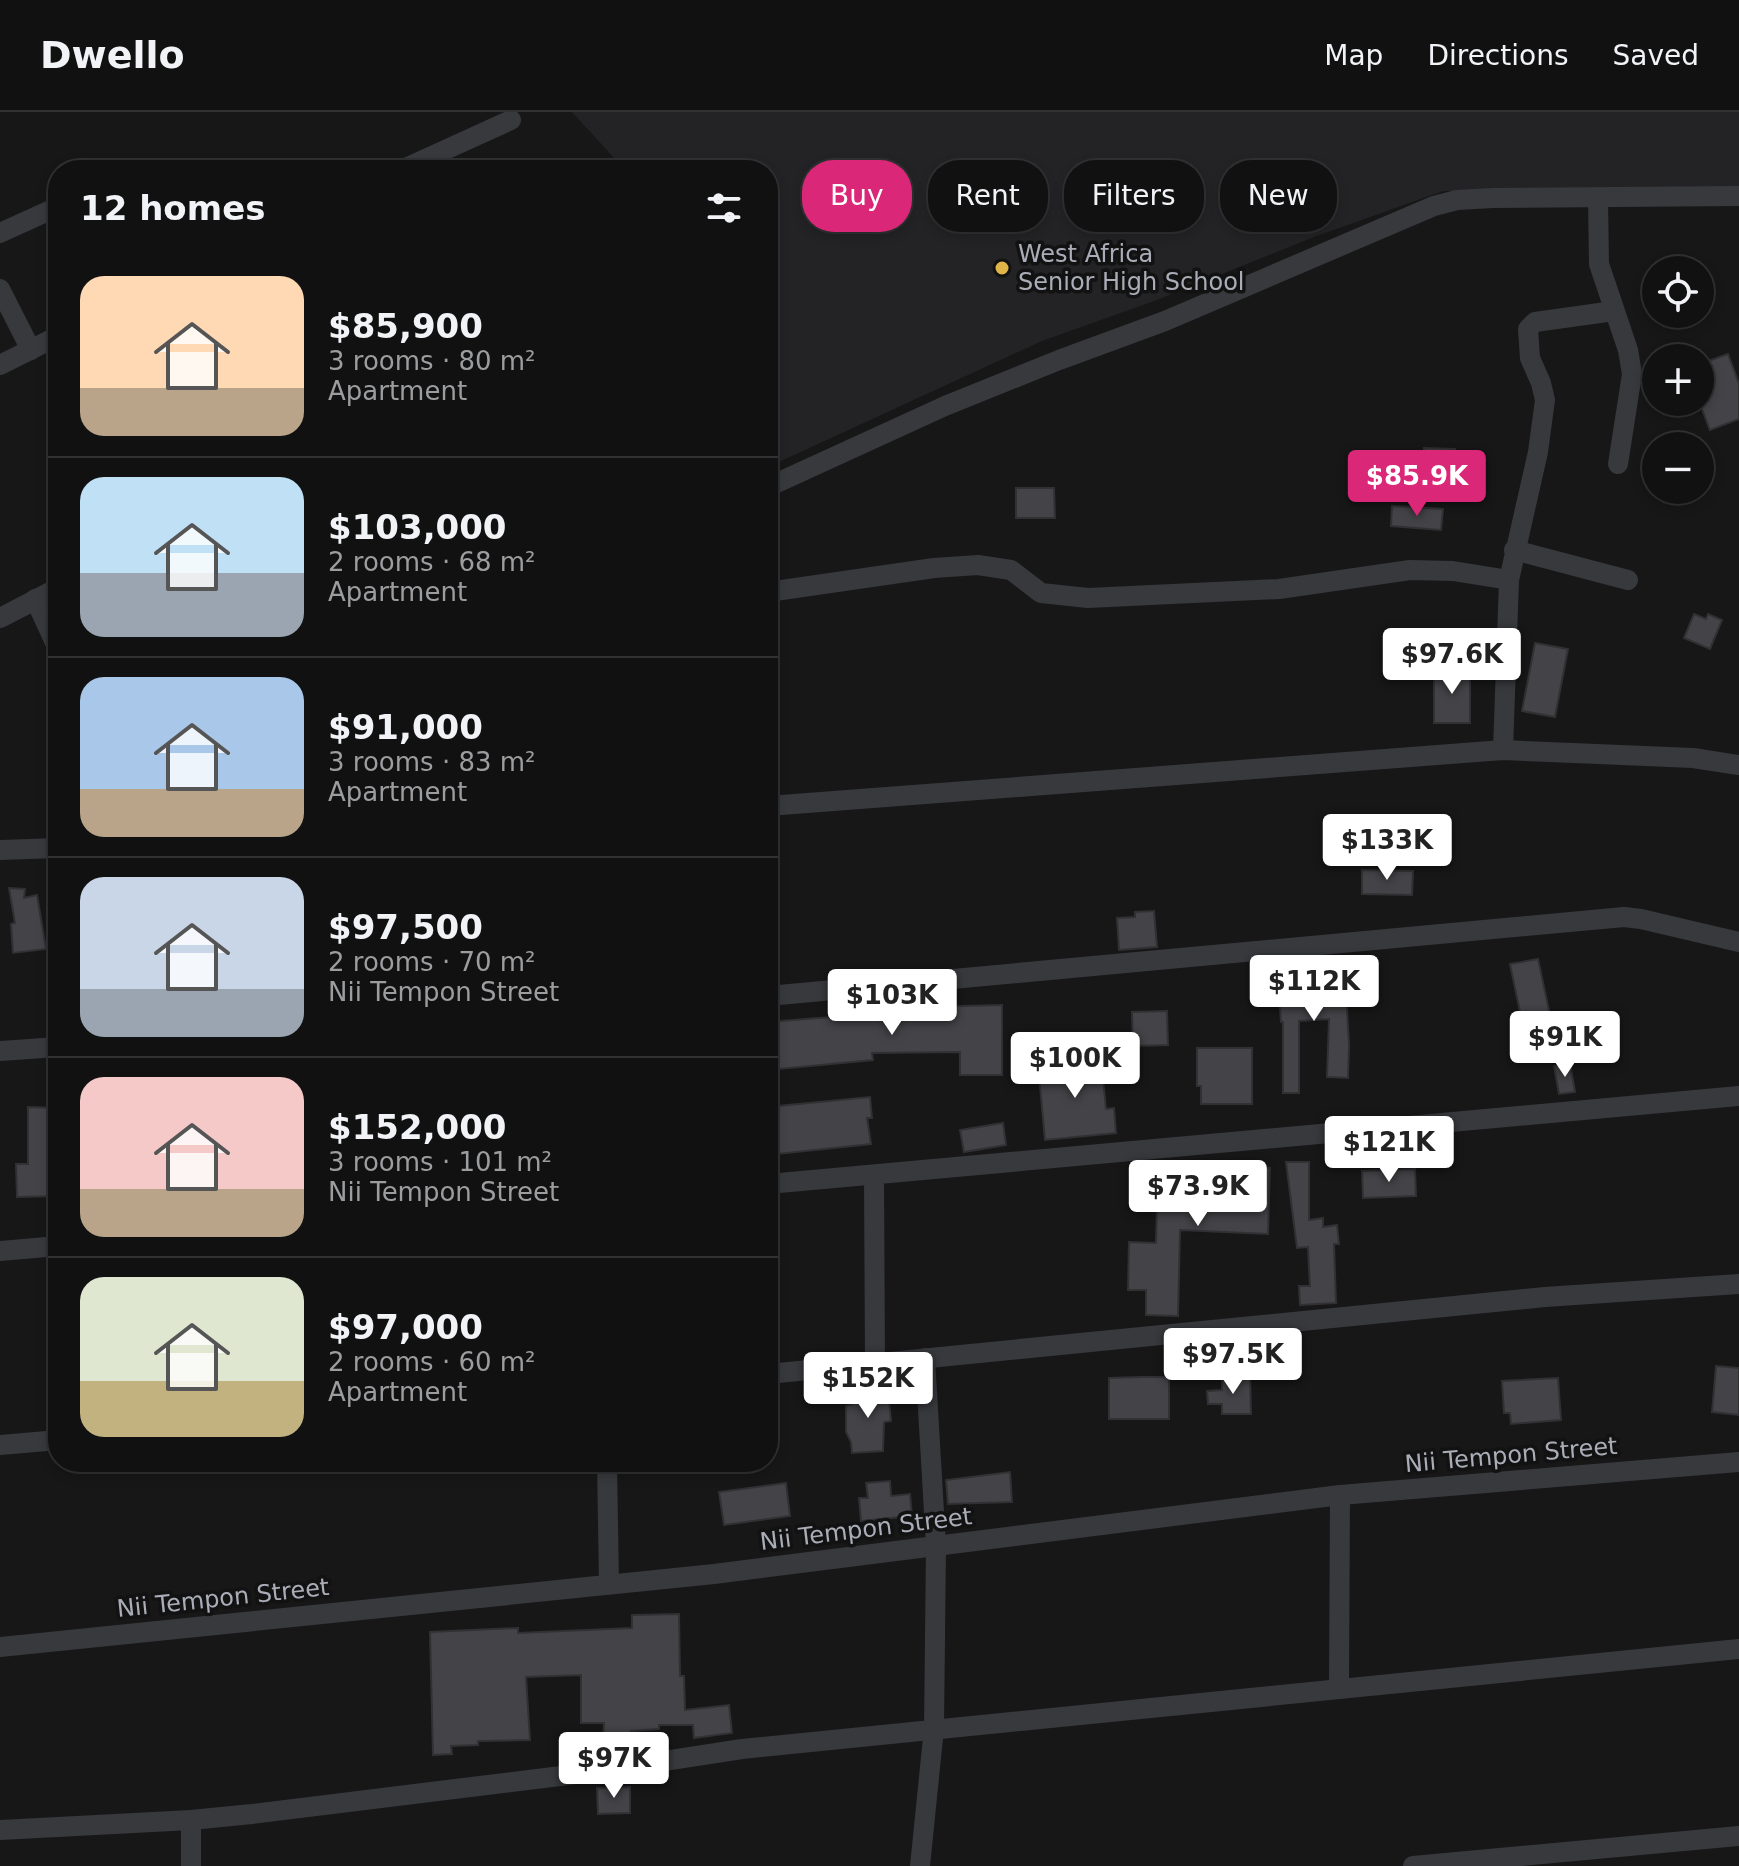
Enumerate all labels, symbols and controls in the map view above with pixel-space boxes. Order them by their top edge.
text: Dwello [40,33,185,77]
text: Map [1324,39,1383,72]
text: Directions [1427,39,1568,72]
text: Saved [1612,39,1699,72]
chip: Buy [802,160,912,232]
chip: Rent [928,160,1048,232]
chip: Filters [1064,160,1204,232]
chip: New [1220,160,1337,232]
icon: filters [702,186,746,230]
text: 12 homes [80,188,265,228]
place label: West Africa Senior High School [1018,240,1245,296]
map controls [1642,256,1714,504]
button: locate [1642,256,1714,328]
marker: West Africa Senior High School [993,259,1011,277]
text: $85,900 [328,306,483,346]
icon: home [144,308,240,404]
button: + [1642,344,1714,416]
text: 3 rooms · 80 m² [328,346,536,376]
text: Apartment [328,376,467,406]
button: − [1642,432,1714,504]
pin: $85.9K [1352,450,1482,518]
text: $85.9K [1366,461,1468,491]
text: $103,000 [328,507,507,547]
icon: home [144,509,240,605]
text: 2 rooms · 68 m² [328,547,536,577]
text: Apartment [328,577,467,607]
pin: $97.6K [1387,628,1517,696]
text: $97.6K [1401,639,1503,669]
text: $91,000 [328,707,483,747]
icon: home [144,709,240,805]
text: 3 rooms · 83 m² [328,747,536,777]
text: Apartment [328,777,467,807]
pin: $133K [1331,814,1443,882]
text: $133K [1341,825,1433,855]
text: $97,500 [328,907,483,947]
icon: home [144,909,240,1005]
text: 2 rooms · 70 m² [328,947,536,977]
pin: $112K [1258,955,1370,1023]
text: $112K [1268,966,1360,996]
pin: $103K [836,969,948,1037]
text: Nii Tempon Street [328,977,559,1007]
text: $103K [846,980,938,1010]
pin: $91K [1518,1011,1612,1079]
text: $91K [1528,1022,1602,1052]
pin: $100K [1019,1032,1131,1100]
text: $100K [1029,1043,1121,1073]
text: $152,000 [328,1107,507,1147]
icon: home [144,1109,240,1205]
pin: $121K [1333,1116,1445,1184]
text: $121K [1343,1127,1435,1157]
text: 3 rooms · 101 m² [328,1147,552,1177]
pin: $73.9K [1133,1160,1263,1228]
text: $73.9K [1147,1171,1249,1201]
text: Nii Tempon Street [328,1177,559,1207]
text: $97,000 [328,1307,483,1347]
icon: home [144,1309,240,1405]
pin: $97.5K [1168,1328,1298,1396]
text: $97.5K [1182,1339,1284,1369]
text: 2 rooms · 60 m² [328,1347,536,1377]
pin: $152K [812,1352,924,1420]
text: $152K [822,1363,914,1393]
text: Apartment [328,1377,467,1407]
street label: Nii Tempon Street [1404,1432,1618,1478]
street label: Nii Tempon Street [758,1502,974,1556]
street label: Nii Tempon Street [115,1573,331,1623]
pin: $97K [567,1732,661,1800]
text: $97K [577,1743,651,1773]

